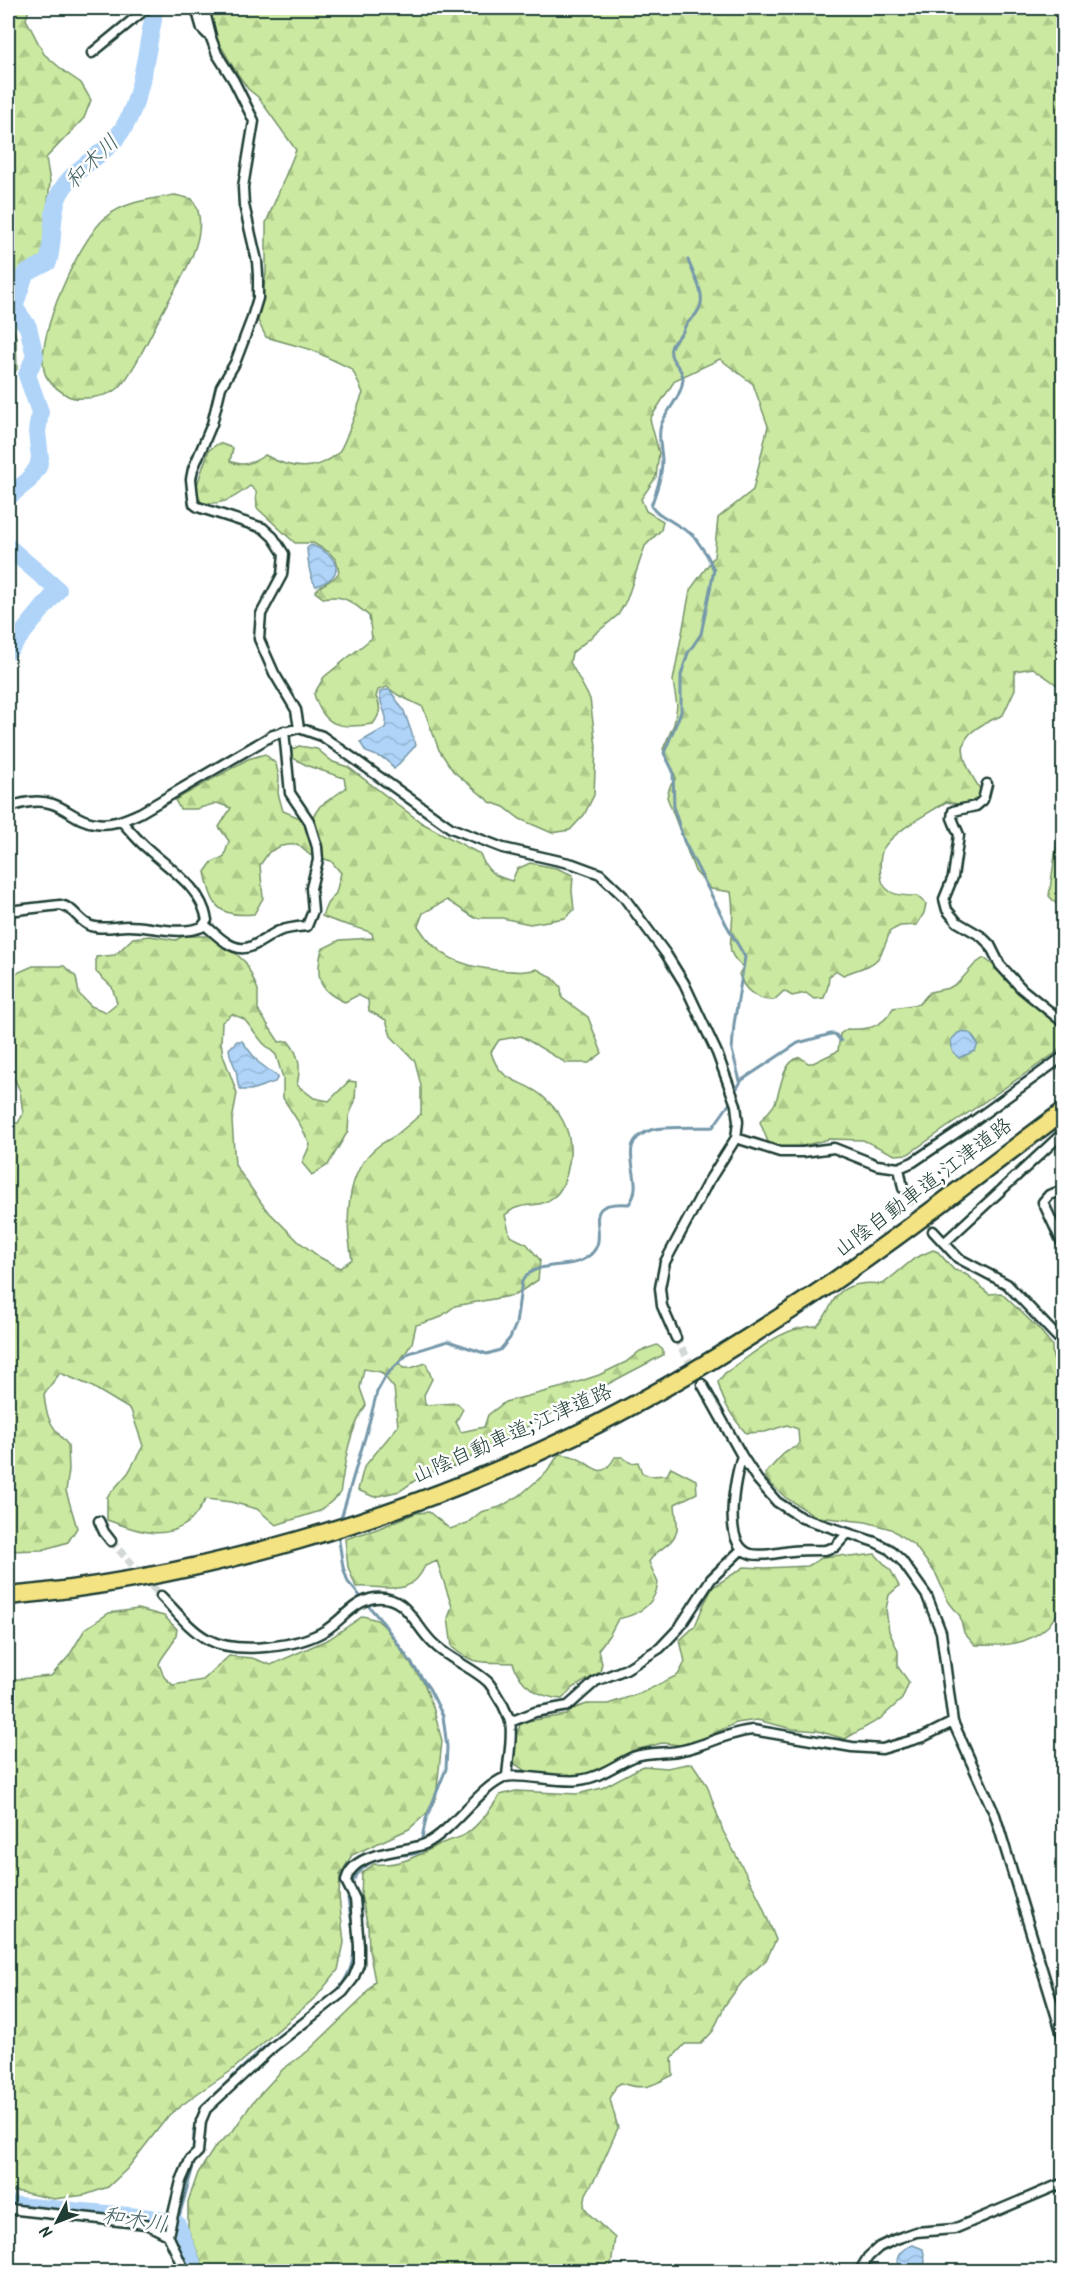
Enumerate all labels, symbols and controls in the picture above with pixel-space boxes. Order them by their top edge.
water label: 和木川 [57,127,128,198]
street label: 山陰自動車道;江津道路 [828,1110,1020,1267]
street label: 山陰自動車道;江津道路 [407,1375,618,1493]
north arrow [27,2192,87,2252]
water label: 和木川 [99,2199,170,2244]
text: N [34,2219,60,2243]

